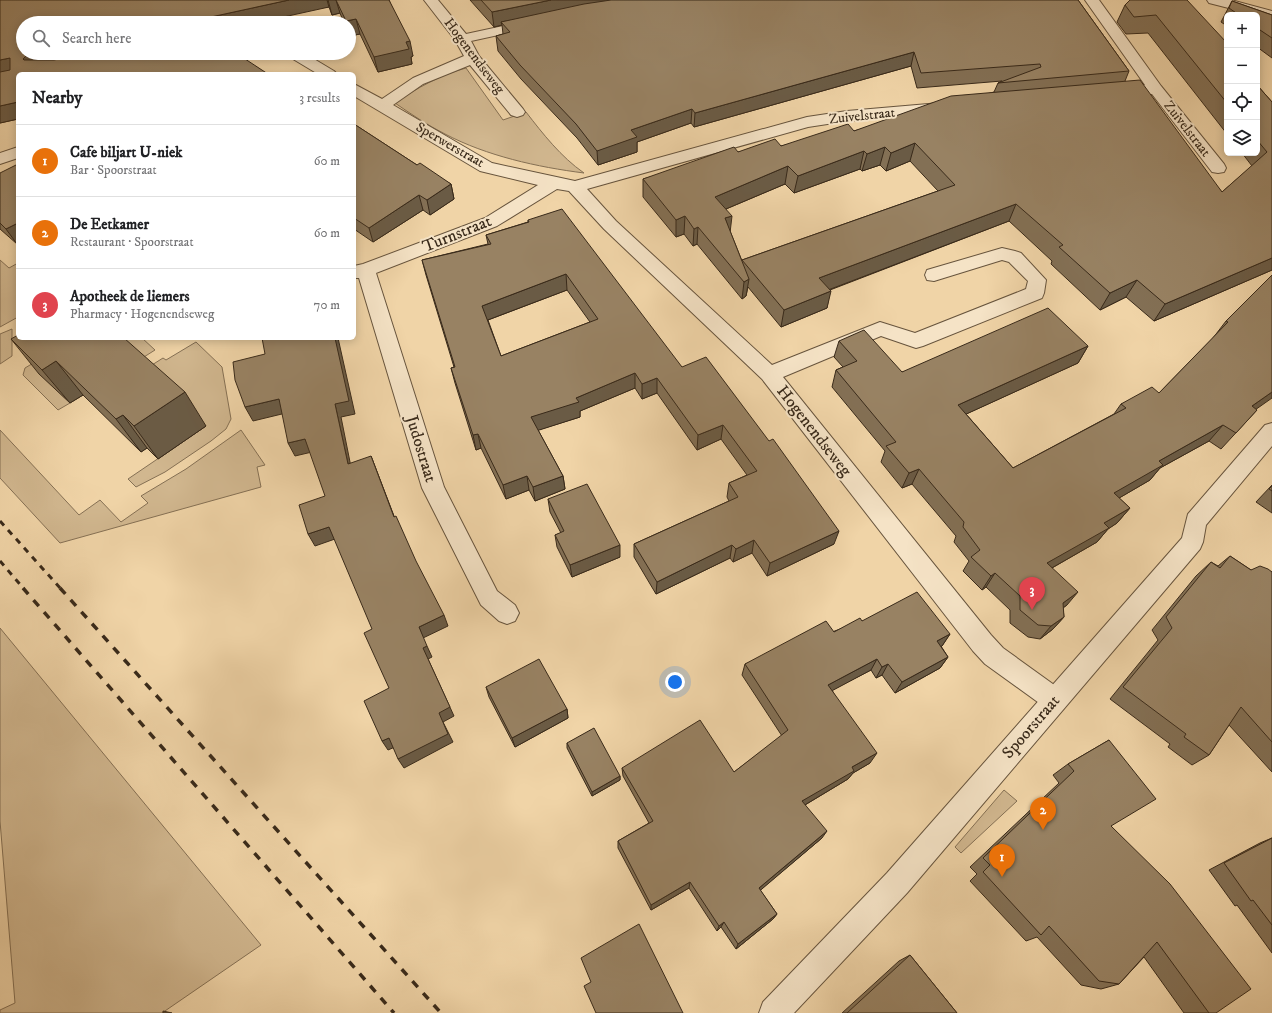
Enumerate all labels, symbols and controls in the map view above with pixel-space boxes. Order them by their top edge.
map controls [1224,12,1260,156]
button: + [1224,12,1260,48]
street label: Hogenendseweg [440,15,508,98]
search box [16,16,356,60]
icon: search [30,27,52,49]
text: Search here [62,29,131,48]
button: − [1224,48,1260,84]
button: locate [1224,84,1260,120]
text: Nearby [32,87,82,109]
text: 3 results [299,90,340,106]
street label: Zuivelstraat [1160,97,1215,161]
street label: Zuivelstraat [828,104,896,128]
street label: Sperwerstraat [413,118,488,172]
button: layers [1224,120,1260,156]
text: Cafe biljart U-niek [70,143,183,162]
text: 1 [43,153,47,169]
text: 60 m [314,153,340,169]
text: Bar · Spoorstraat [70,162,157,178]
street label: Turnstraat [419,210,495,258]
text: De Eetkamer [70,215,149,234]
text: 2 [42,225,48,241]
text: 60 m [314,225,340,241]
text: Restaurant · Spoorstraat [70,234,194,250]
text: Apotheek de liemers [70,287,190,306]
text: 3 [43,297,47,313]
text: 70 m [314,297,340,313]
text: Pharmacy · Hogenendseweg [70,306,214,322]
street label: Hogenendseweg [772,381,857,482]
street label: Judostraat [400,411,442,486]
pin: 3 [1019,577,1045,610]
your location [665,672,685,692]
street label: Spoorstraat [997,690,1065,763]
pin: 2 [1030,797,1056,830]
pin: 1 [989,844,1015,877]

